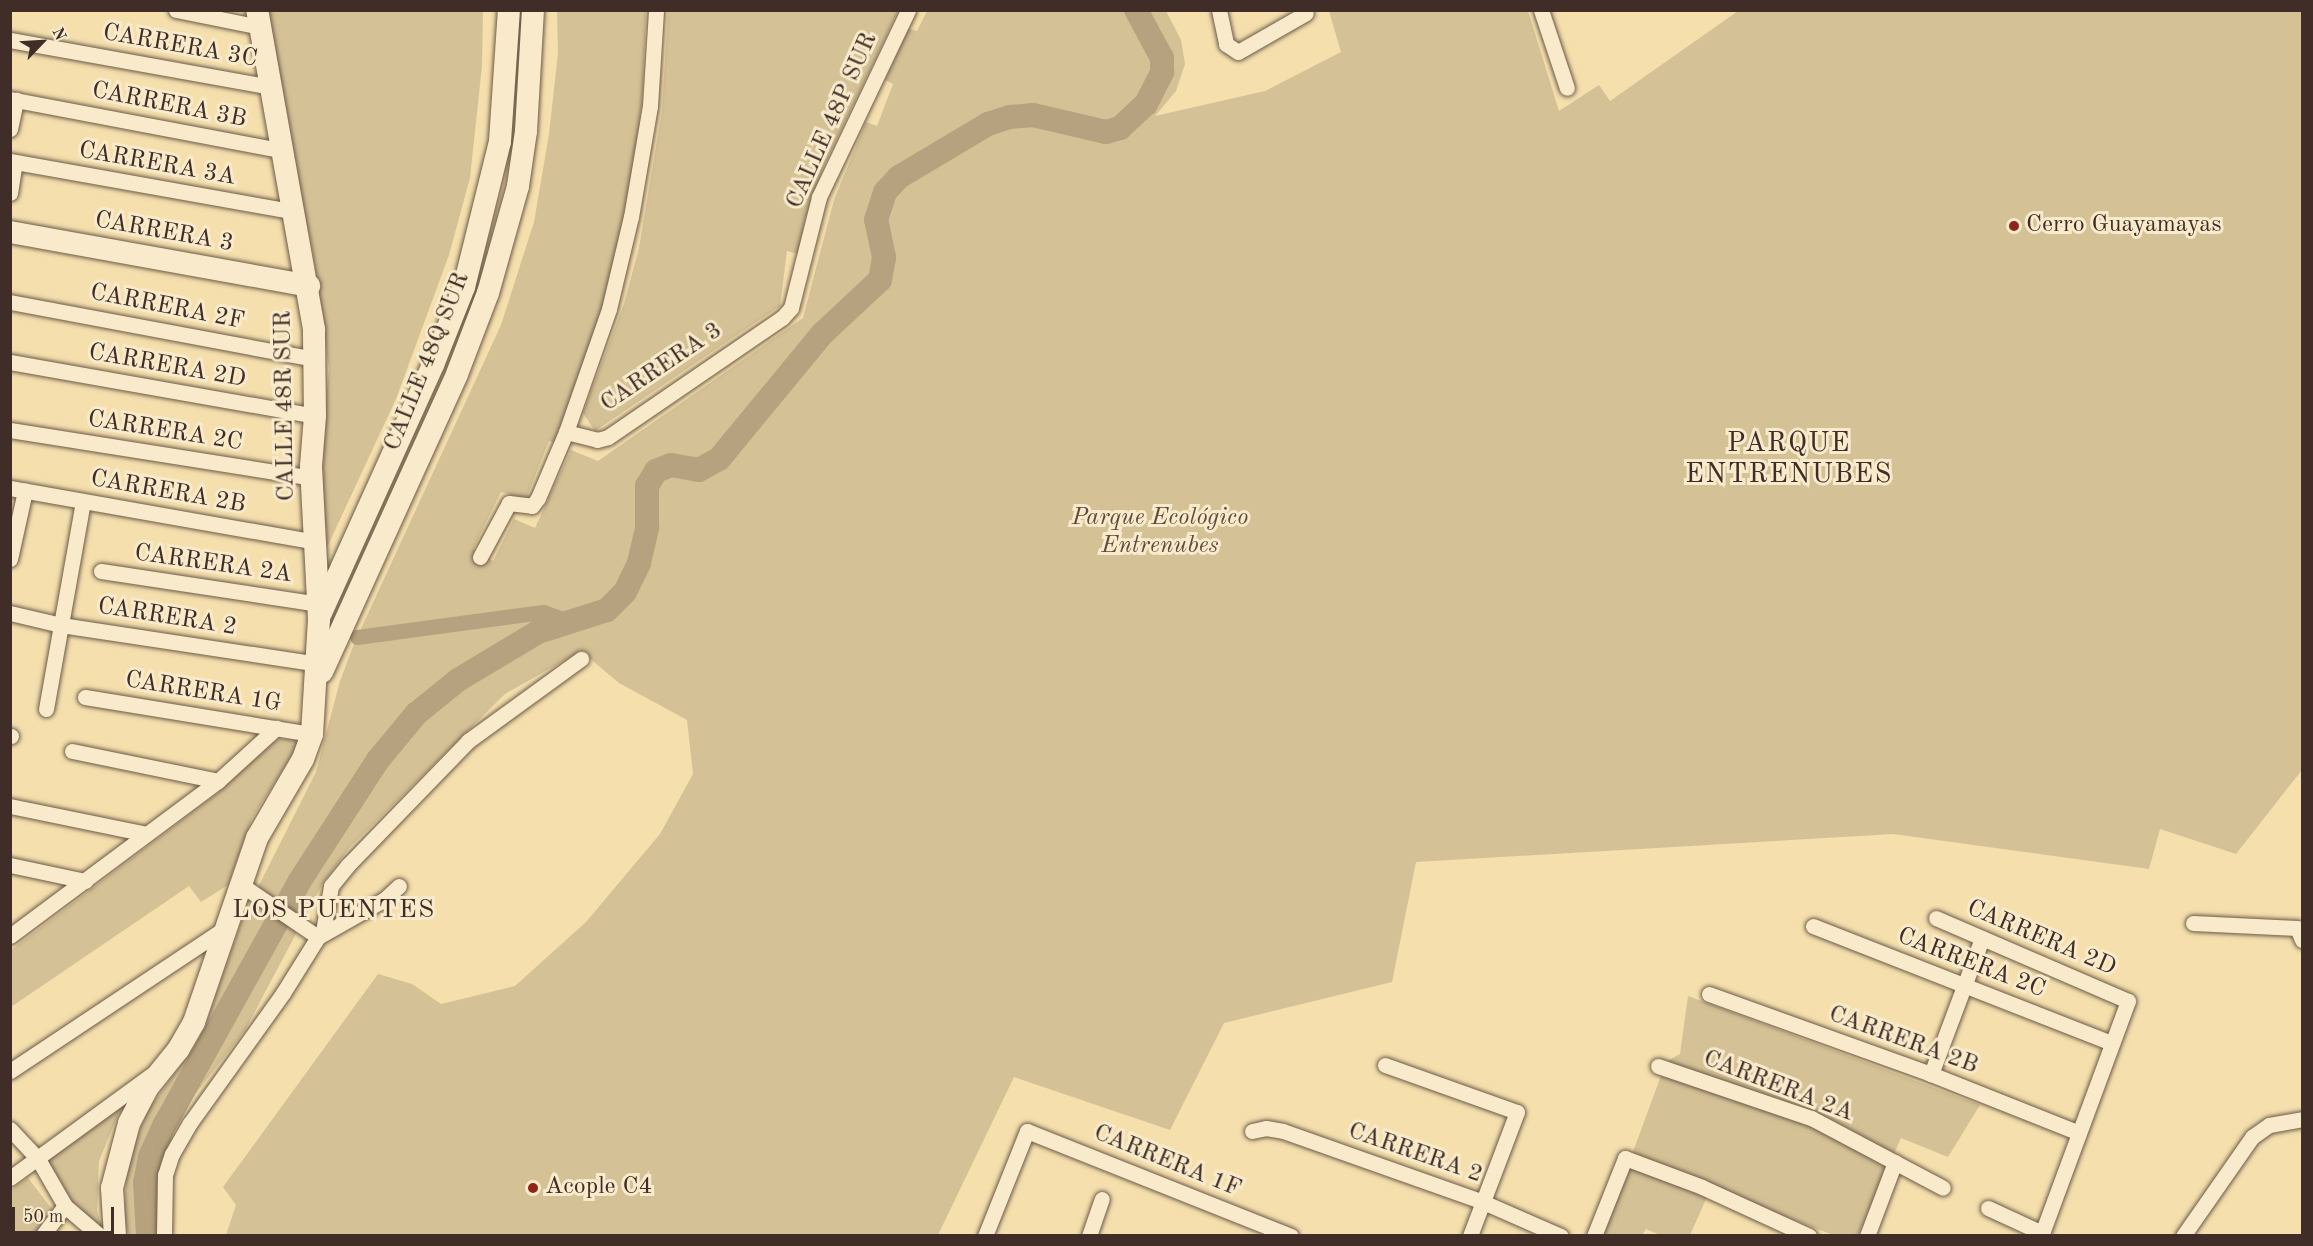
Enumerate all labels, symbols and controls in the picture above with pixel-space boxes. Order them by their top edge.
north arrow [12,12,72,72]
street label: CARRERA 3C [101,19,259,75]
text: N [48,25,68,43]
street label: CALLE 48P SUR [781,28,885,214]
street label: CARRERA 3B [89,77,249,135]
street label: CARRERA 3A [76,137,238,193]
street label: CARRERA 3 [92,207,236,259]
place label: Cerro Guayamayas [2026,212,2222,240]
marker: Cerro Guayamayas [2007,219,2021,233]
street label: CALLE 48Q SUR [379,268,477,456]
street label: CARRERA 2F [87,279,247,337]
street label: CALLE 48R SUR [270,310,302,502]
street label: CARRERA 3 [596,317,728,419]
street label: CARRERA 2D [86,339,248,395]
street label: CARRERA 2C [86,406,244,458]
district label: PARQUE ENTRENUBES [1685,427,1893,490]
street label: CARRERA 2B [88,465,248,521]
park label: Parque Ecológico Entrenubes [1072,505,1248,561]
street label: CARRERA 2A [132,540,294,590]
street label: CARRERA 2 [95,593,239,643]
street label: CARRERA 1G [123,666,283,720]
district label: LOS PUENTES [232,895,436,927]
street label: CARRERA 2D [1962,895,2120,983]
street label: CARRERA 2C [1893,923,2049,1005]
street label: CARRERA 2B [1824,1001,1982,1081]
street label: CARRERA 2A [1699,1045,1857,1129]
street label: CARRERA 2 [1344,1118,1486,1190]
street label: CARRERA 1F [1089,1119,1245,1205]
place label: Acople C4 [545,1174,652,1202]
marker: Acople C4 [526,1181,540,1195]
scale bar [15,1195,117,1233]
text: 50 m [23,1208,63,1226]

